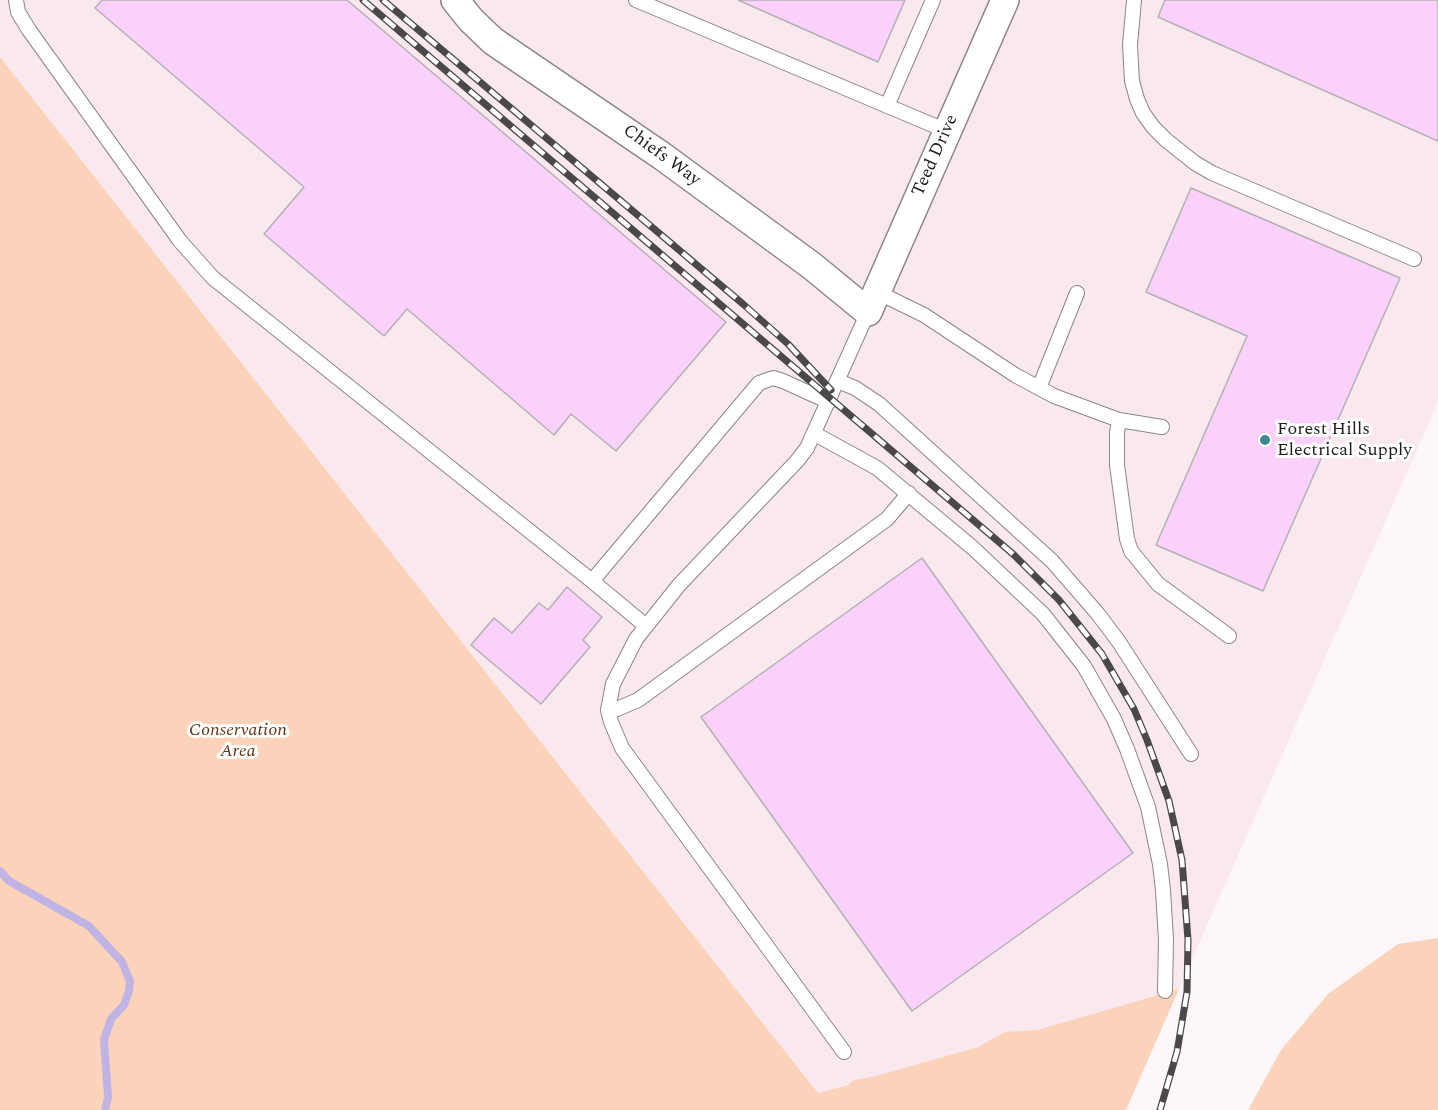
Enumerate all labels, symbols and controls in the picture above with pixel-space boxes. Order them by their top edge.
street label: Teed Drive [908,112,964,200]
street label: Chiefs Way [618,121,704,191]
place label: Forest Hills Electrical Supply [1277,419,1412,462]
marker: Forest Hills Electrical Supply [1258,433,1272,447]
park label: Conservation Area [189,720,287,762]

